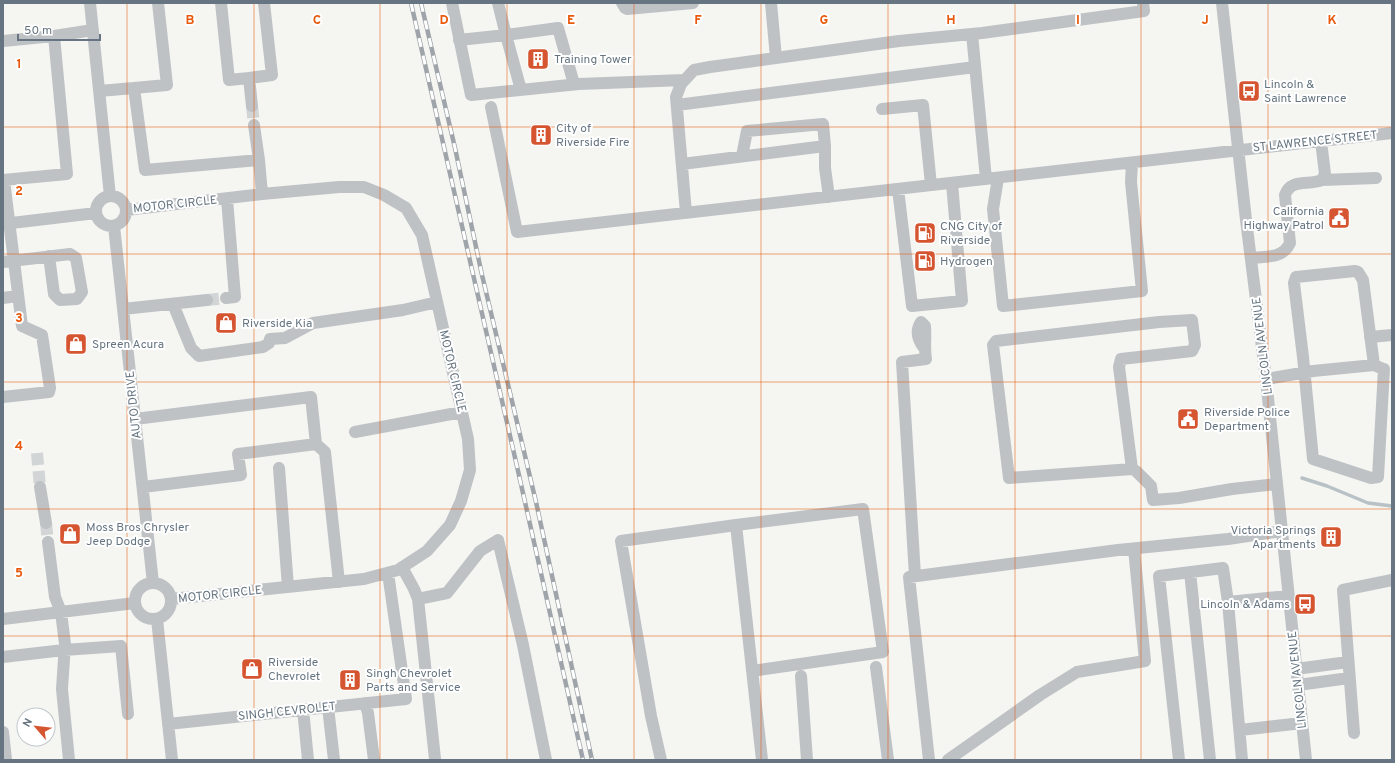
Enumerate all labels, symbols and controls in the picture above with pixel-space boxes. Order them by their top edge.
text: B [186,13,195,29]
text: C [313,13,321,29]
text: D [439,13,449,29]
text: E [567,13,575,29]
text: F [694,13,702,29]
text: G [820,13,829,29]
text: H [946,13,956,29]
text: I [1076,13,1080,29]
text: J [1201,13,1209,29]
text: K [1327,13,1337,29]
scale bar [18,16,100,42]
text: 50 m [24,23,52,39]
building icon: Training Tower [525,46,551,72]
place label: Training Tower [554,52,632,68]
text: 1 [16,57,22,73]
place label: Lincoln & Saint Lawrence [1264,77,1346,107]
bus stop icon: Lincoln & Saint Lawrence [1236,78,1262,104]
place label: City of Riverside Fire [556,121,630,151]
building icon: City of Riverside Fire [528,122,554,148]
street label: ST LAWRENCE STREET [1252,127,1378,156]
text: 2 [15,184,23,200]
street label: MOTOR CIRCLE [132,193,218,217]
place label: California Highway Patrol [1244,204,1324,234]
public building icon: California Highway Patrol [1326,205,1352,231]
place label: CNG City of Riverside [940,219,1002,249]
fuel station icon: CNG City of Riverside [912,220,938,246]
fuel station icon: Hydrogen [912,248,938,274]
place label: Hydrogen [940,254,993,270]
street label: LINCOLN AVENUE [1249,296,1277,396]
shop icon: Riverside Kia [213,310,239,336]
text: 3 [15,311,23,327]
place label: Riverside Kia [242,316,312,332]
street label: MOTOR CIRCLE [435,328,469,414]
shop icon: Spreen Acura [63,331,89,357]
place label: Spreen Acura [92,337,164,353]
street label: AUTO DRIVE [122,370,146,440]
place label: Riverside Police Department [1204,405,1290,435]
public building icon: Riverside Police Department [1175,406,1201,432]
text: 4 [15,439,23,455]
place label: Moss Bros Chrysler Jeep Dodge [86,520,190,550]
shop icon: Moss Bros Chrysler Jeep Dodge [57,521,83,547]
place label: Victoria Springs Apartments [1231,523,1316,553]
building icon: Victoria Springs Apartments [1318,524,1344,550]
text: 5 [15,566,23,582]
street label: MOTOR CIRCLE [177,583,263,607]
bus stop icon: Lincoln & Adams [1292,591,1318,617]
place label: Lincoln & Adams [1200,597,1290,613]
street label: LINCOLN AVENUE [1285,630,1311,730]
place label: Riverside Chevrolet [268,655,320,685]
shop icon: Riverside Chevrolet [239,656,265,682]
place label: Singh Chevrolet Parts and Service [366,666,461,696]
building icon: Singh Chevrolet Parts and Service [337,667,363,693]
street label: SINGH CEVROLET [237,699,337,725]
north arrow [16,707,56,747]
text: N [20,716,36,730]

